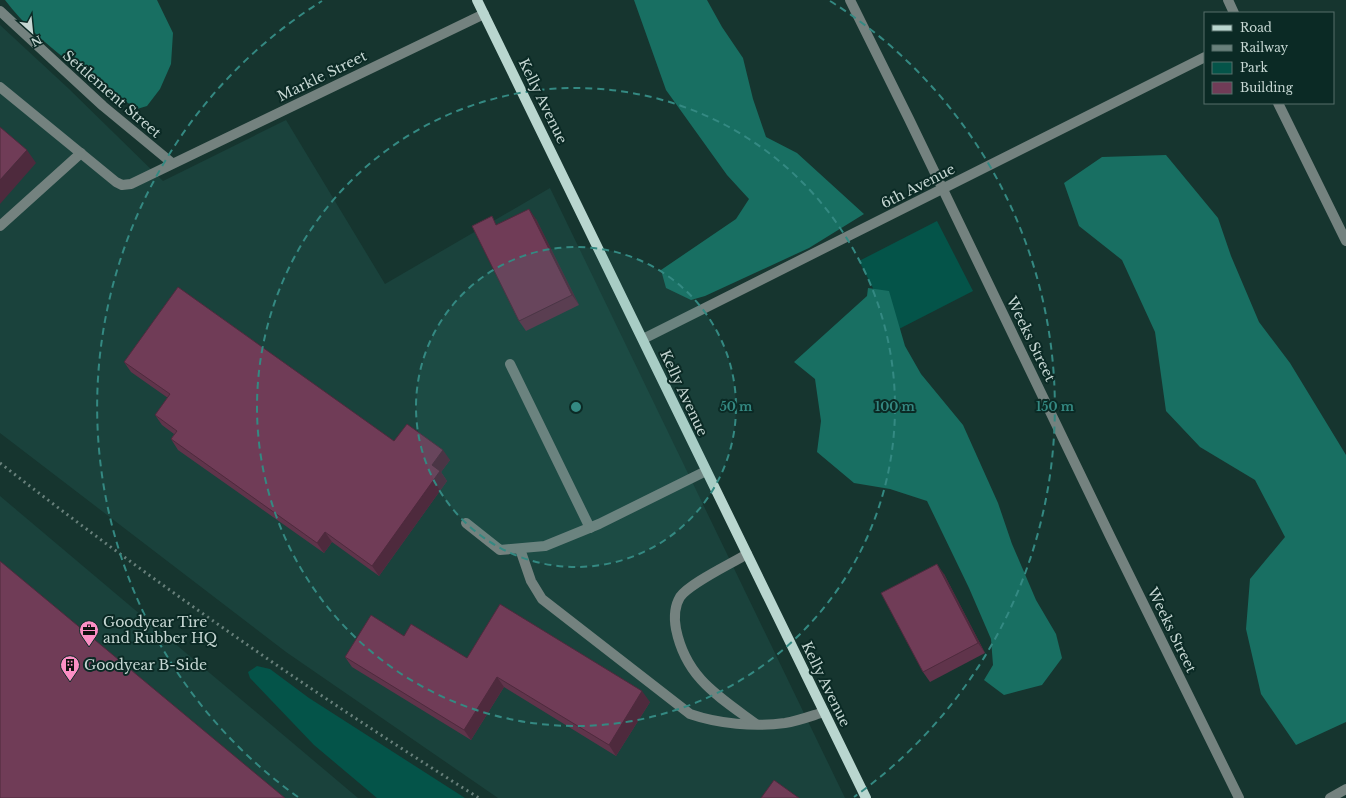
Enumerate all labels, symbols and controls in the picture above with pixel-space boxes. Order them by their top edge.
north arrow [12,12,52,52]
legend [1204,12,1334,104]
text: Road [1240,20,1272,35]
text: N [28,32,44,50]
text: Railway [1240,40,1289,55]
street label: Settlement Street [59,46,165,142]
street label: Markle Street [274,46,370,105]
street label: Kelly Avenue [515,55,571,147]
text: Park [1240,60,1268,75]
text: Building [1240,80,1294,95]
street label: 6th Avenue [878,160,958,212]
street label: Weeks Street [1002,293,1060,385]
street label: Kelly Avenue [656,347,712,439]
text: 50 m [720,399,753,414]
text: 100 m [875,399,916,414]
text: 150 m [1036,399,1075,414]
centre of rings [569,400,583,414]
street label: Weeks Street [1143,584,1201,676]
place label: Goodyear Tire and Rubber HQ [103,613,218,647]
office icon: Goodyear Tire and Rubber HQ [78,619,100,647]
street label: Kelly Avenue [798,638,854,730]
building icon: Goodyear B-Side [59,654,81,682]
place label: Goodyear B-Side [84,656,207,674]

